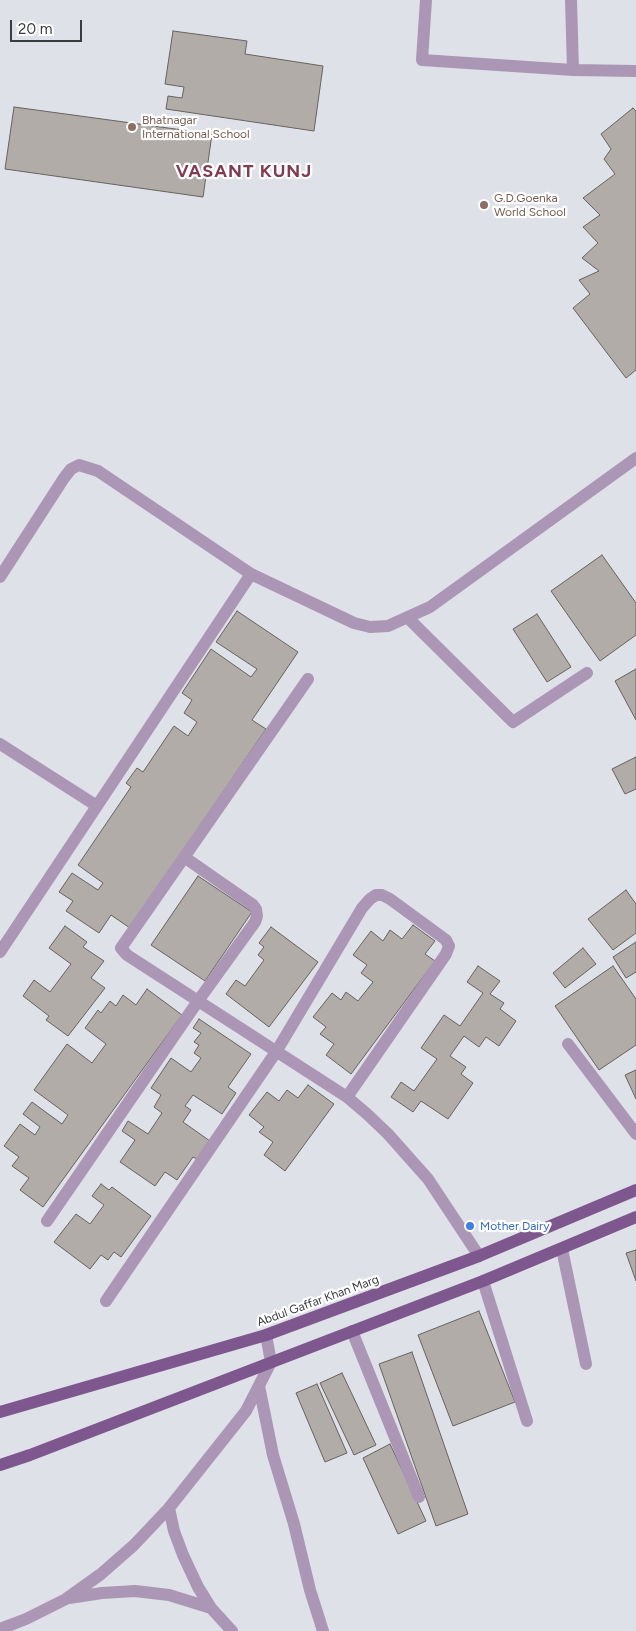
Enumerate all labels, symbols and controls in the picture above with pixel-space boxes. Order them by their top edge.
scale bar [12,10,85,42]
text: 20 m [18,20,52,38]
place label: Bhatnagar International School [142,113,250,141]
marker: Bhatnagar International School [126,121,138,133]
district label: VASANT KUNJ [174,161,314,183]
place label: G.D.Goenka World School [494,191,566,219]
marker: G.D.Goenka World School [478,199,490,211]
place label: Mother Dairy [480,1219,549,1233]
marker: Mother Dairy [464,1220,476,1232]
street label: Abdul Gaffar Khan Marg [255,1272,381,1330]

